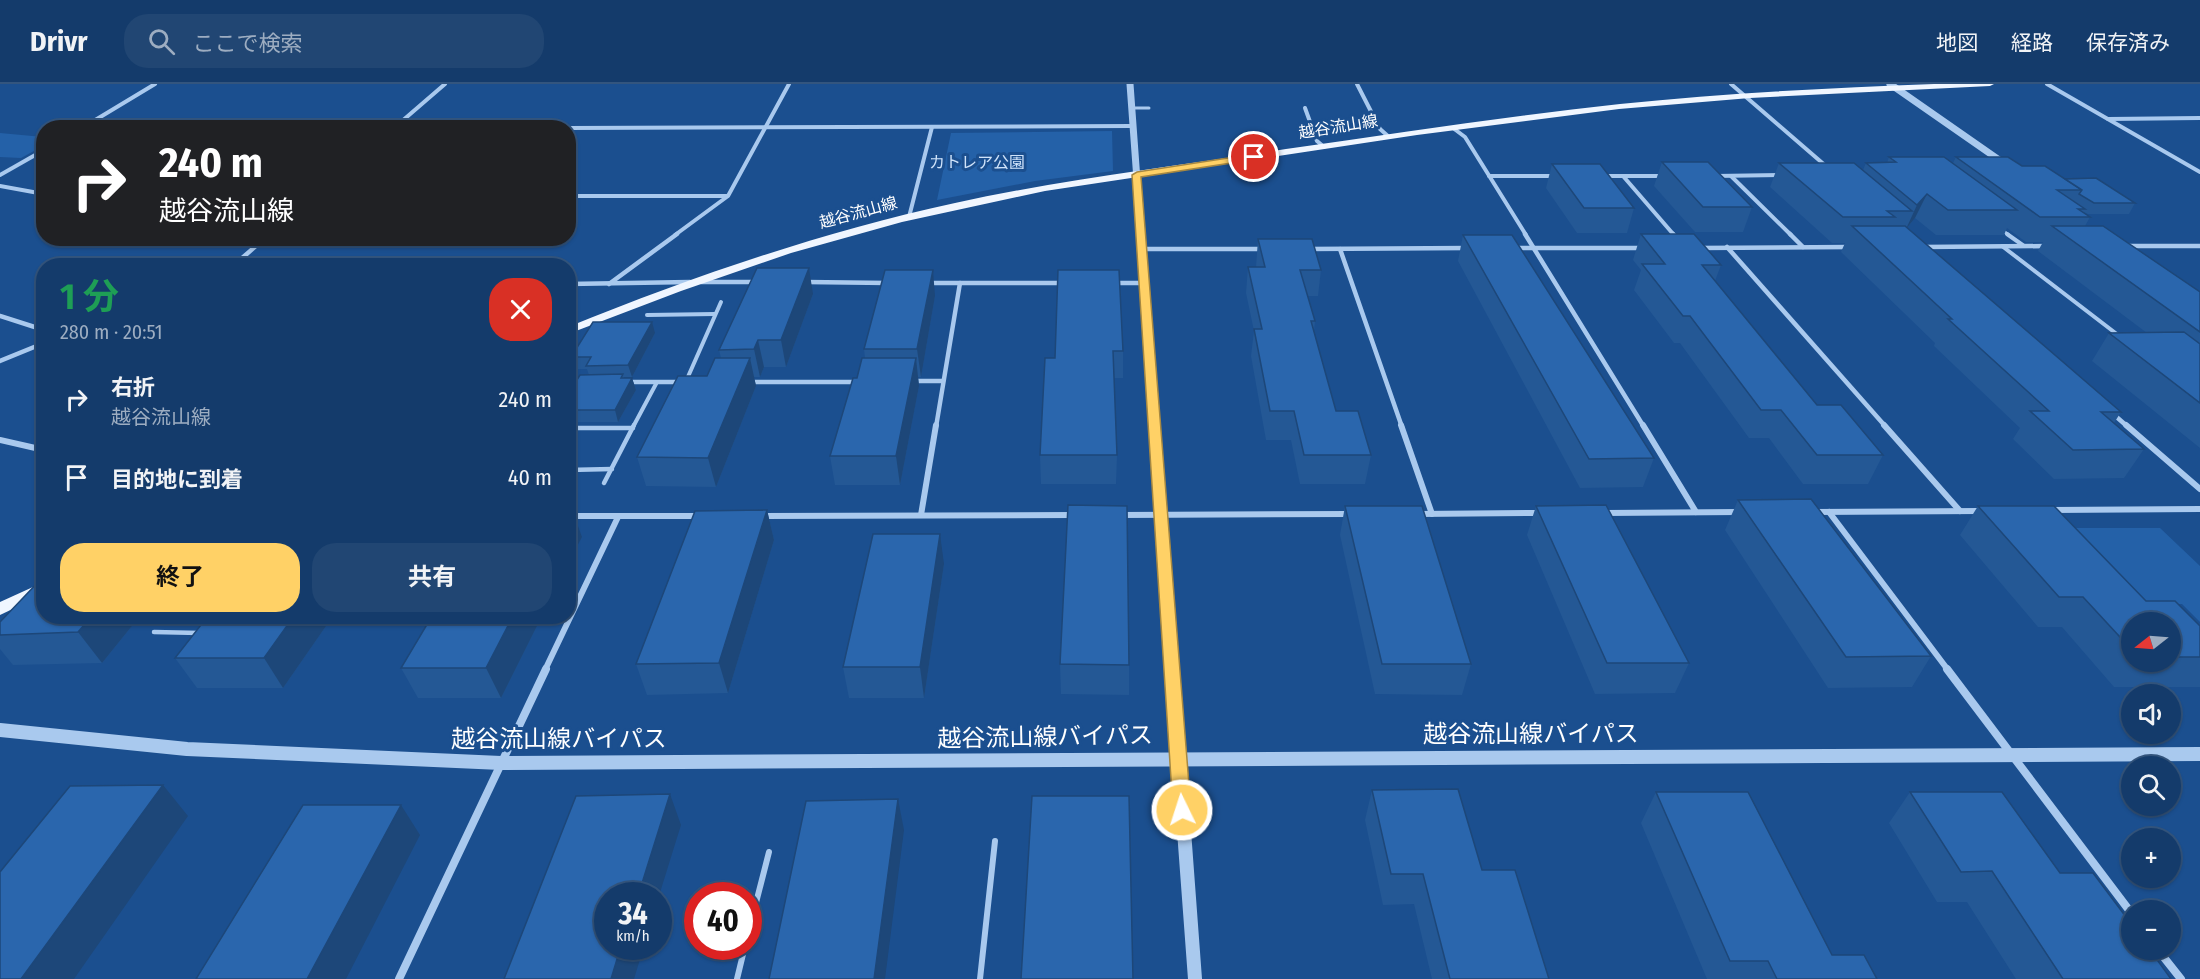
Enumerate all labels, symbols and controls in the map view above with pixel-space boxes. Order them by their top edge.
search box [124,14,544,68]
text: Drivr [30,25,88,58]
icon: search [145,25,178,58]
text: ここで検索 [193,30,303,57]
text: 地図 [1936,30,1978,56]
text: 経路 [2011,30,2053,56]
text: 保存済み [2086,30,2170,56]
street label: 越谷流山線 [1297,111,1379,142]
pin [1228,131,1279,182]
text: 240 m [159,138,263,188]
icon: arrive [1237,140,1270,173]
icon: right [60,144,138,222]
park label: カトレア公園 [929,153,1025,172]
street label: 越谷流山線 [817,193,899,232]
text: 越谷流山線 [159,195,294,227]
text: 1 分 [60,275,119,319]
button: close [489,278,552,341]
text: 280 m · 20:51 [60,320,163,344]
text: 右折 [111,374,155,401]
icon: right [60,383,93,416]
text: 240 m [499,386,552,413]
text: 越谷流山線 [111,405,211,429]
icon: arrive [60,461,93,494]
text: 40 m [508,464,552,491]
text: 目的地に到着 [111,466,243,493]
button: 終了 [60,543,300,612]
button: 共有 [312,543,552,612]
north arrow [2121,612,2181,672]
map controls [2121,612,2181,960]
button: sound [2121,684,2181,744]
street label: 越谷流山線バイパス [1423,720,1639,748]
street label: 越谷流山線バイパス [937,721,1153,753]
street label: 越谷流山線バイパス [451,725,667,753]
button: search [2121,756,2181,816]
position arrow [1150,778,1214,842]
button: + [2121,828,2181,888]
speed limit sign: 40 [684,882,762,960]
text: 34 [618,896,648,932]
button: − [2121,900,2181,960]
text: km/h [616,927,650,945]

